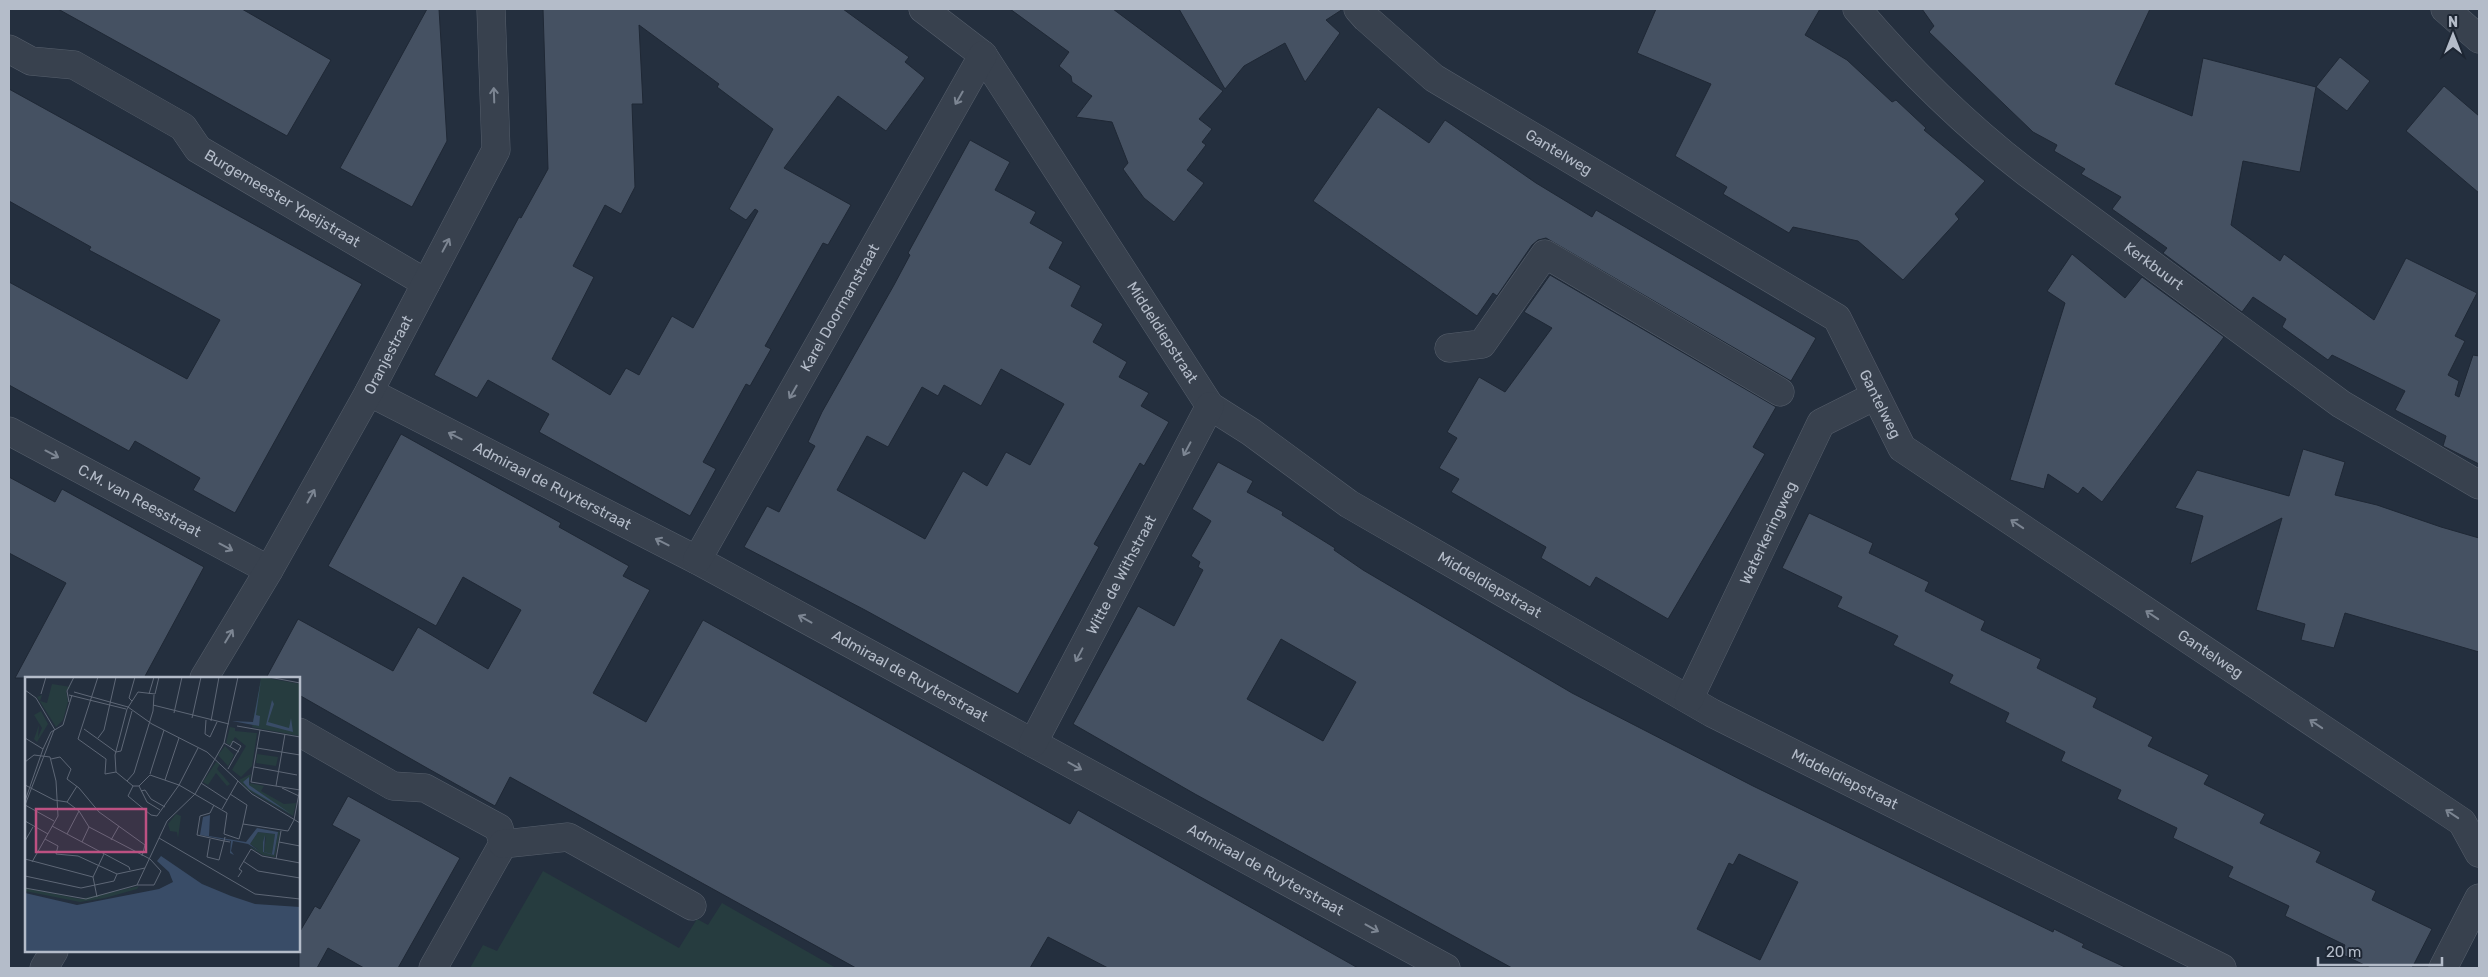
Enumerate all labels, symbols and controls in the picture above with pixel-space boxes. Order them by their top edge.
north arrow [2428,10,2478,60]
text: N [2448,14,2458,31]
one-way arrow [489,87,499,103]
one-way arrow [954,90,963,105]
street label: Gantelweg [1522,126,1595,179]
street label: Burgemeester Ypeijstraat [201,146,363,251]
one-way arrow [442,238,451,253]
street label: Kerkbuurt [2121,238,2187,294]
street label: Karel Doormanstraat [797,240,883,375]
street label: Middeldiepstraat [1123,278,1202,387]
street label: Oranjestraat [360,312,417,398]
street label: Gantelweg [1855,367,1905,441]
one-way arrow [787,384,797,398]
one-way arrow [448,431,463,441]
street label: Admiraal de Ruyterstraat [470,438,634,534]
one-way arrow [1182,441,1191,456]
one-way arrow [44,449,59,459]
street label: C.M. van Reesstraat [75,461,204,541]
street label: Waterkeringweg [1736,478,1801,588]
one-way arrow [307,489,316,504]
street label: Witte de Withstraat [1083,512,1160,638]
one-way arrow [2010,519,2024,530]
one-way arrow [655,537,670,547]
one-way arrow [218,543,233,552]
street label: Middeldiepstraat [1434,548,1545,622]
one-way arrow [2145,609,2159,620]
one-way arrow [798,614,813,624]
street label: Admiraal de Ruyterstraat [829,626,991,726]
street label: Gantelweg [2174,626,2246,682]
one-way arrow [225,630,235,644]
one-way arrow [1074,647,1084,662]
inset map [25,677,300,952]
one-way arrow [2310,719,2324,729]
street label: Middeldiepstraat [1788,745,1901,814]
one-way arrow [1068,761,1083,771]
one-way arrow [2445,809,2459,819]
street label: Admiraal de Ruyterstraat [1184,820,1347,920]
one-way arrow [1364,923,1379,933]
scale bar [2318,934,2442,966]
text: 20 m [2326,943,2361,961]

